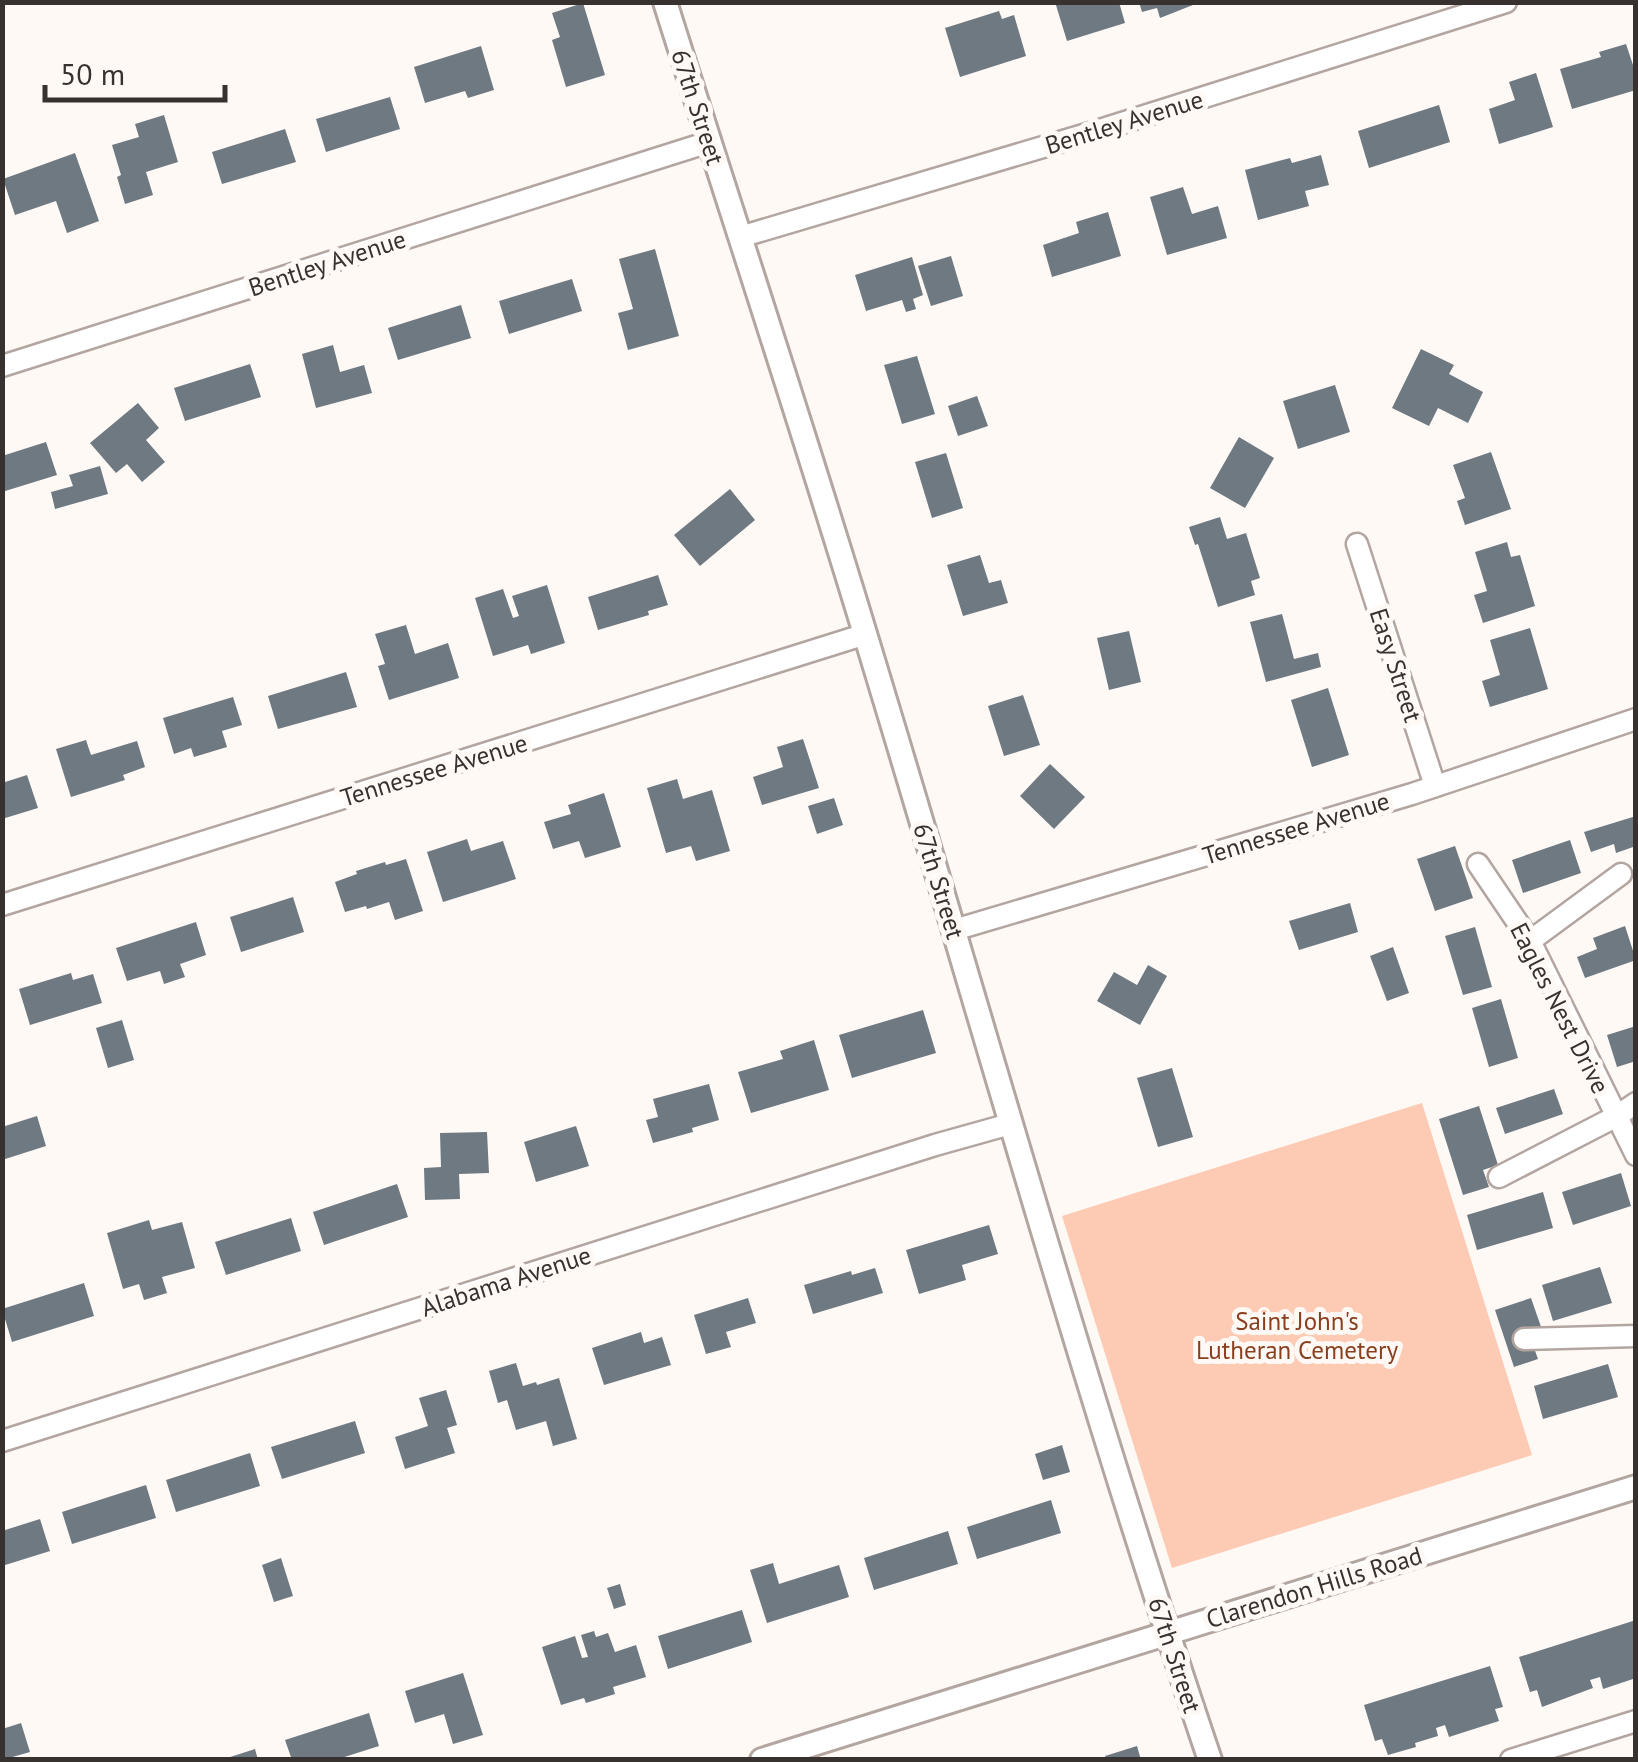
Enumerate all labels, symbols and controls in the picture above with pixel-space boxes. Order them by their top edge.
scale bar [45,40,225,102]
street label: 67th Street [664,45,732,169]
text: 50 m [60,54,125,93]
street label: Bentley Avenue [1041,83,1207,161]
street label: Bentley Avenue [244,223,410,303]
street label: Easy Street [1363,604,1430,726]
street label: Tennessee Avenue [337,726,531,814]
street label: Tennessee Avenue [1199,784,1393,872]
street label: 67th Street [906,819,972,943]
street label: Eagles Nest Drive [1503,917,1617,1099]
street label: Alabama Avenue [417,1238,595,1324]
park label: Saint John's Lutheran Cemetery [1196,1305,1398,1366]
street label: Clarendon Hills Road [1202,1539,1426,1635]
street label: 67th Street [1141,1593,1209,1717]

